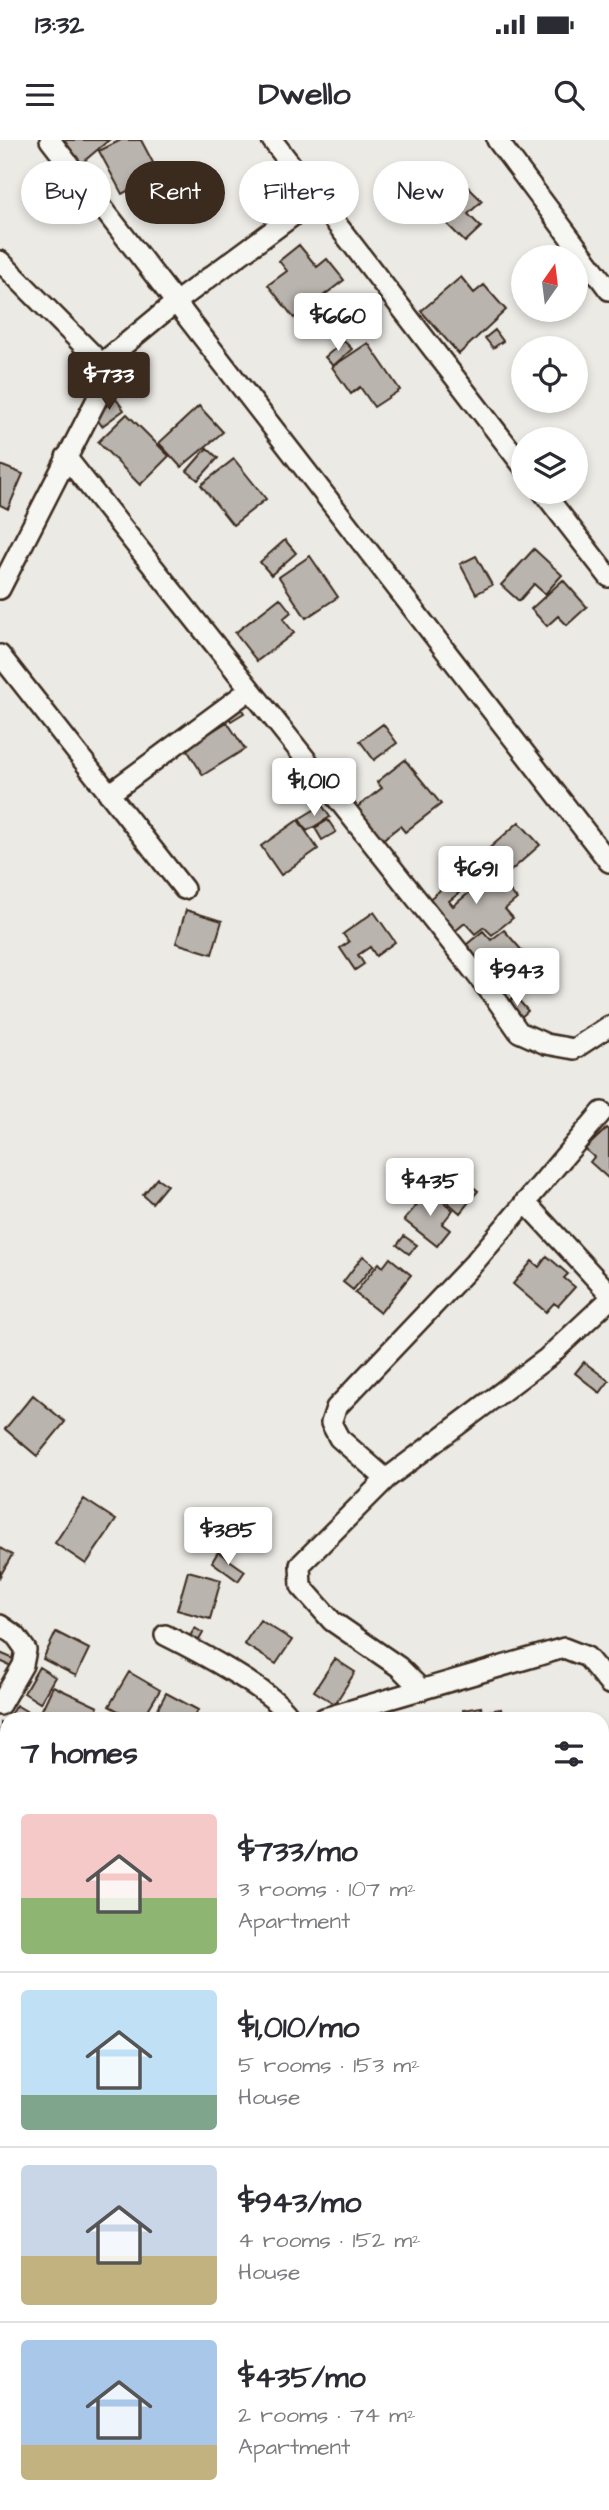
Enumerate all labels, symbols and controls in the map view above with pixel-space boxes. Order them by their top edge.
text: 13:32 [35,7,84,43]
text: Dwello [259,72,351,117]
icon: menu [21,76,59,114]
icon: search [550,76,588,114]
chip: Buy [21,161,111,224]
chip: Rent [125,161,225,224]
chip: Filters [239,161,359,224]
chip: New [373,161,469,224]
north arrow [511,245,588,322]
map controls [511,245,588,504]
pin: $660 [297,294,379,353]
text: $660 [310,300,366,332]
button: locate [511,336,588,413]
pin: $733 [68,352,150,412]
text: $733 [84,359,134,391]
button: layers [511,427,588,504]
pin: $1,010 [257,758,371,818]
text: $1,010 [288,765,340,797]
pin: $691 [435,846,517,906]
text: $691 [454,853,498,885]
pin: $943 [476,948,558,1008]
text: $943 [490,955,544,987]
pin: $435 [389,1158,471,1218]
text: $435 [402,1165,458,1197]
pin: $385 [187,1508,269,1567]
text: $385 [200,1514,256,1546]
text: 7 homes [21,1733,138,1775]
icon: filters [550,1735,588,1773]
text: $733/mo [238,1831,358,1873]
icon: home [77,1842,161,1926]
text: 3 rooms · 107 m² [238,1873,416,1905]
text: Apartment [238,1905,350,1937]
text: $1,010/mo [238,2007,359,2049]
icon: home [77,2018,161,2102]
text: 5 rooms · 153 m² [238,2049,420,2081]
text: House [238,2081,301,2113]
text: $943/mo [238,2182,361,2224]
icon: home [77,2193,161,2277]
text: 4 rooms · 152 m² [238,2224,421,2256]
text: House [238,2256,301,2288]
text: $435/mo [238,2357,366,2399]
icon: home [77,2368,161,2452]
text: 2 rooms · 74 m² [238,2399,416,2431]
text: Apartment [238,2431,350,2463]

